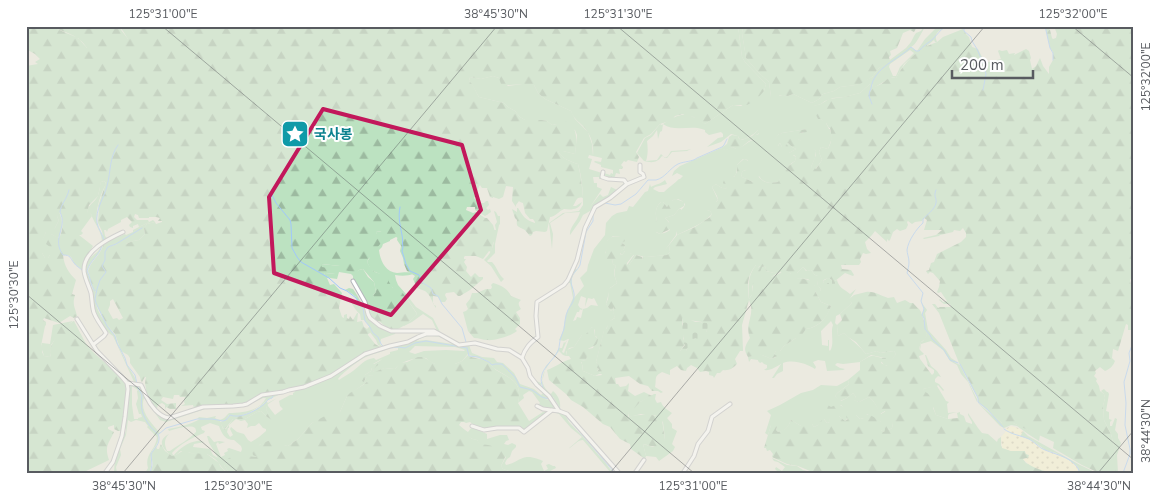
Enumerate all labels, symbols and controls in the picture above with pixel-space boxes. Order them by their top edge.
text: 125°31'00"E [128,6,198,22]
text: 38°45'30"N [464,6,528,22]
text: 125°31'30"E [583,6,653,22]
text: 125°32'00"E [1038,6,1108,22]
text: 125°32'00"E [1138,42,1154,112]
scale bar [952,48,1034,80]
text: 200 m [960,55,1004,75]
place icon: 국사봉 [280,119,310,149]
place label: 국사봉 [314,125,353,144]
text: 125°30'30"E [6,260,22,330]
text: 38°44'30"N [1138,399,1154,463]
text: 38°45'30"N [92,478,156,494]
text: 125°30'30"E [203,478,273,494]
text: 125°31'00"E [658,478,728,494]
text: 38°44'30"N [1067,478,1131,494]

